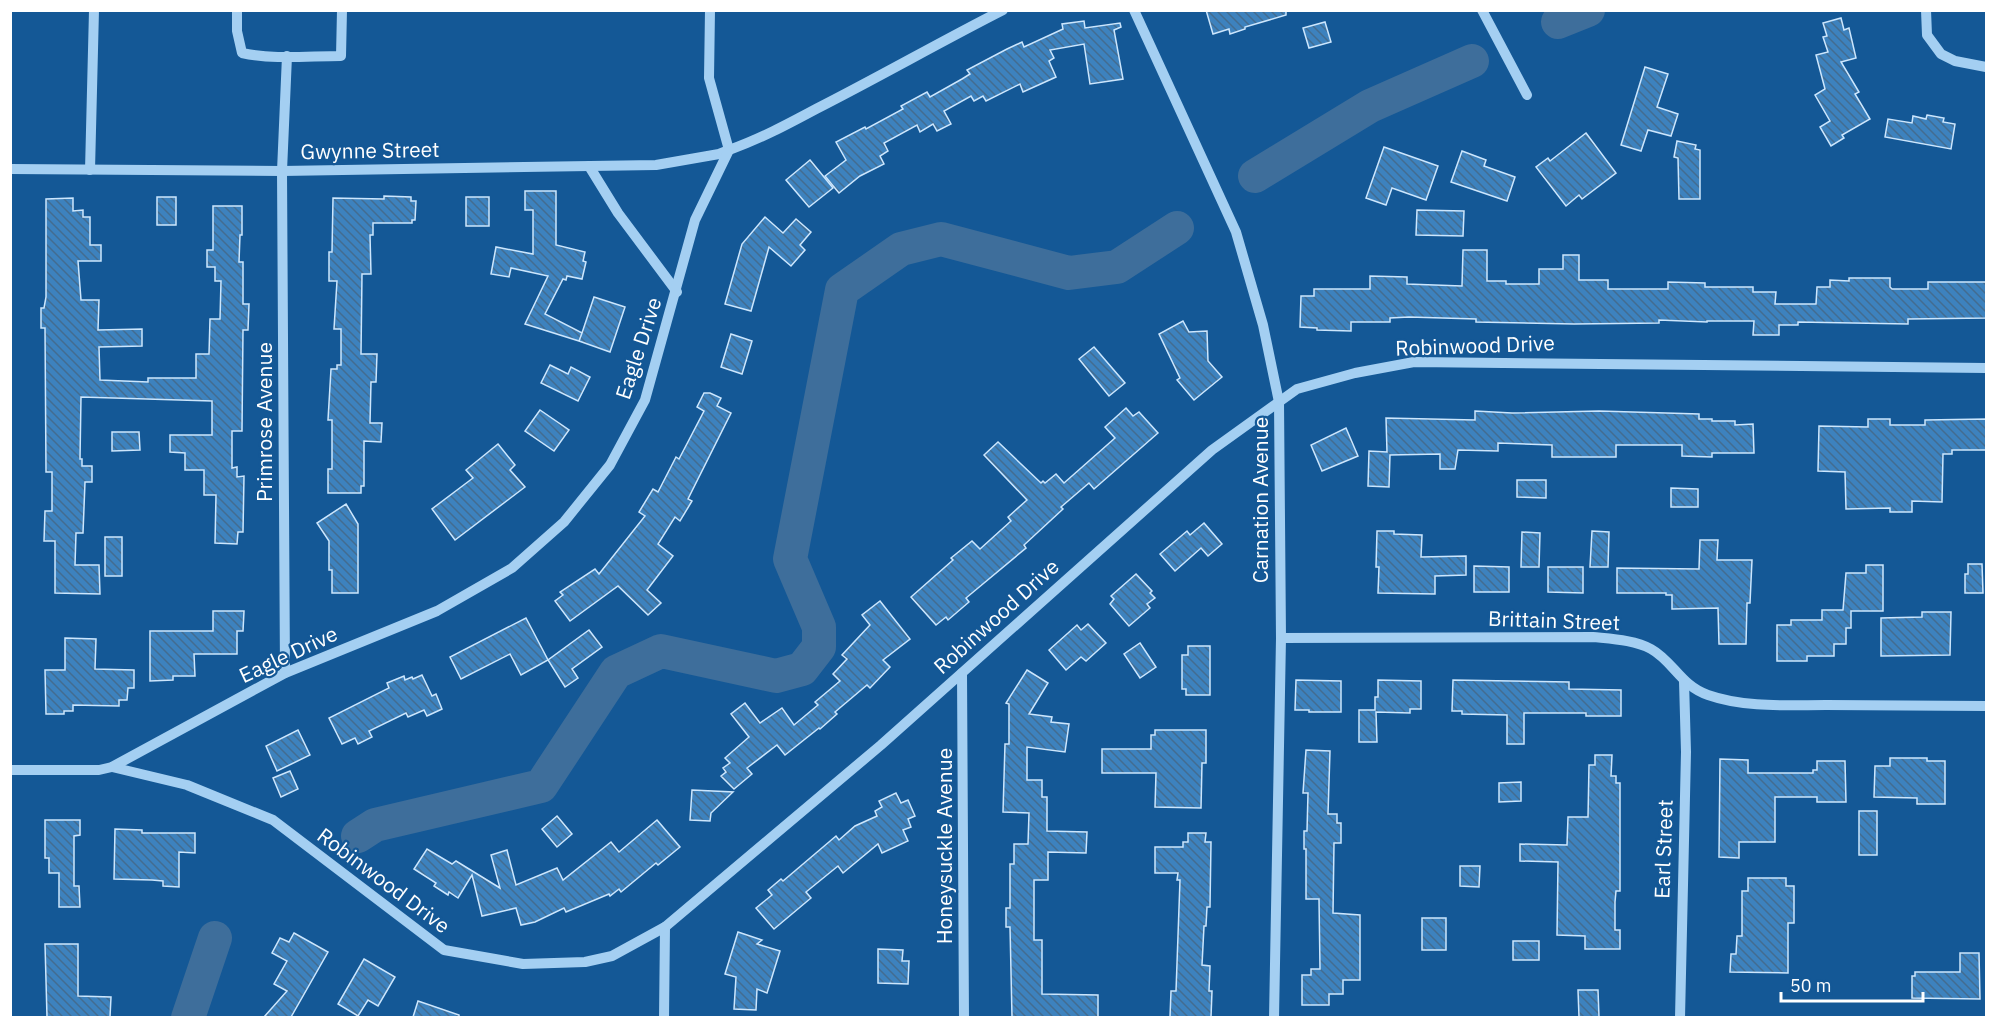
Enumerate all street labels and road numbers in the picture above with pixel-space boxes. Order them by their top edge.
street label: Gwynne Street [300,135,440,165]
street label: Eagle Drive [608,294,668,402]
street label: Robinwood Drive [1395,328,1555,362]
street label: Primrose Avenue [250,342,278,502]
street label: Carnation Avenue [1246,417,1274,583]
street label: Robinwood Drive [927,552,1065,680]
street label: Brittain Street [1487,604,1621,636]
street label: Eagle Drive [234,619,342,689]
street label: Honeysuckle Avenue [930,748,958,944]
street label: Earl Street [1647,799,1679,899]
street label: Robinwood Drive [312,821,456,939]

